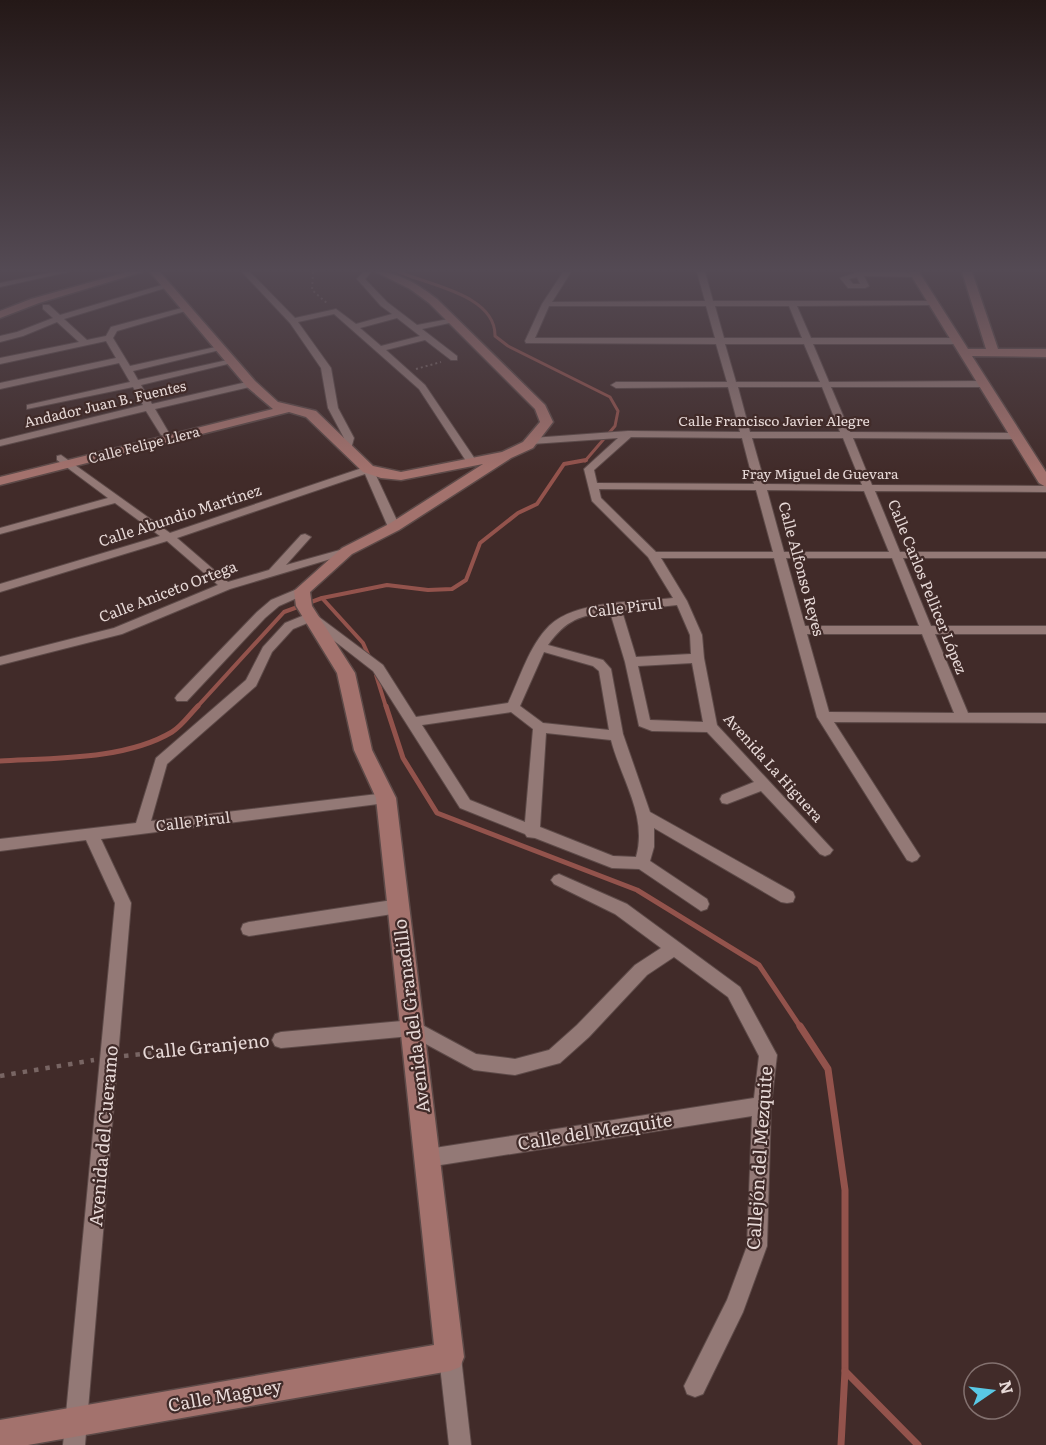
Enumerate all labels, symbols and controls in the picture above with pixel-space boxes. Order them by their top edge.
street label: Andador Juan B. Fuentes [22,375,188,431]
street label: Calle Francisco Javier Alegre [678,410,870,430]
street label: Calle Felipe Llera [86,420,202,468]
street label: Fray Miguel de Guevara [742,463,899,483]
street label: Calle Abundio Martínez [95,477,264,552]
street label: Calle Carlos Pellicer López [883,496,974,677]
street label: Calle Alfonso Reyes [773,499,832,639]
street label: Calle Aniceto Ortega [95,553,241,628]
street label: Calle Pirul [586,591,663,622]
street label: Avenida La Higuera [719,707,830,827]
street label: Calle Pirul [154,805,231,836]
street label: Avenida del Granadillo [385,918,436,1115]
street label: Calle Granjeno [141,1025,271,1066]
street label: Avenida del Cueramo [81,1044,124,1227]
street label: Callejón del Mezquite [739,1065,778,1251]
street label: Calle del Mezquite [516,1105,674,1156]
north arrow [962,1361,1022,1421]
street label: Calle Maguey [166,1371,284,1418]
text: N [994,1378,1021,1397]

